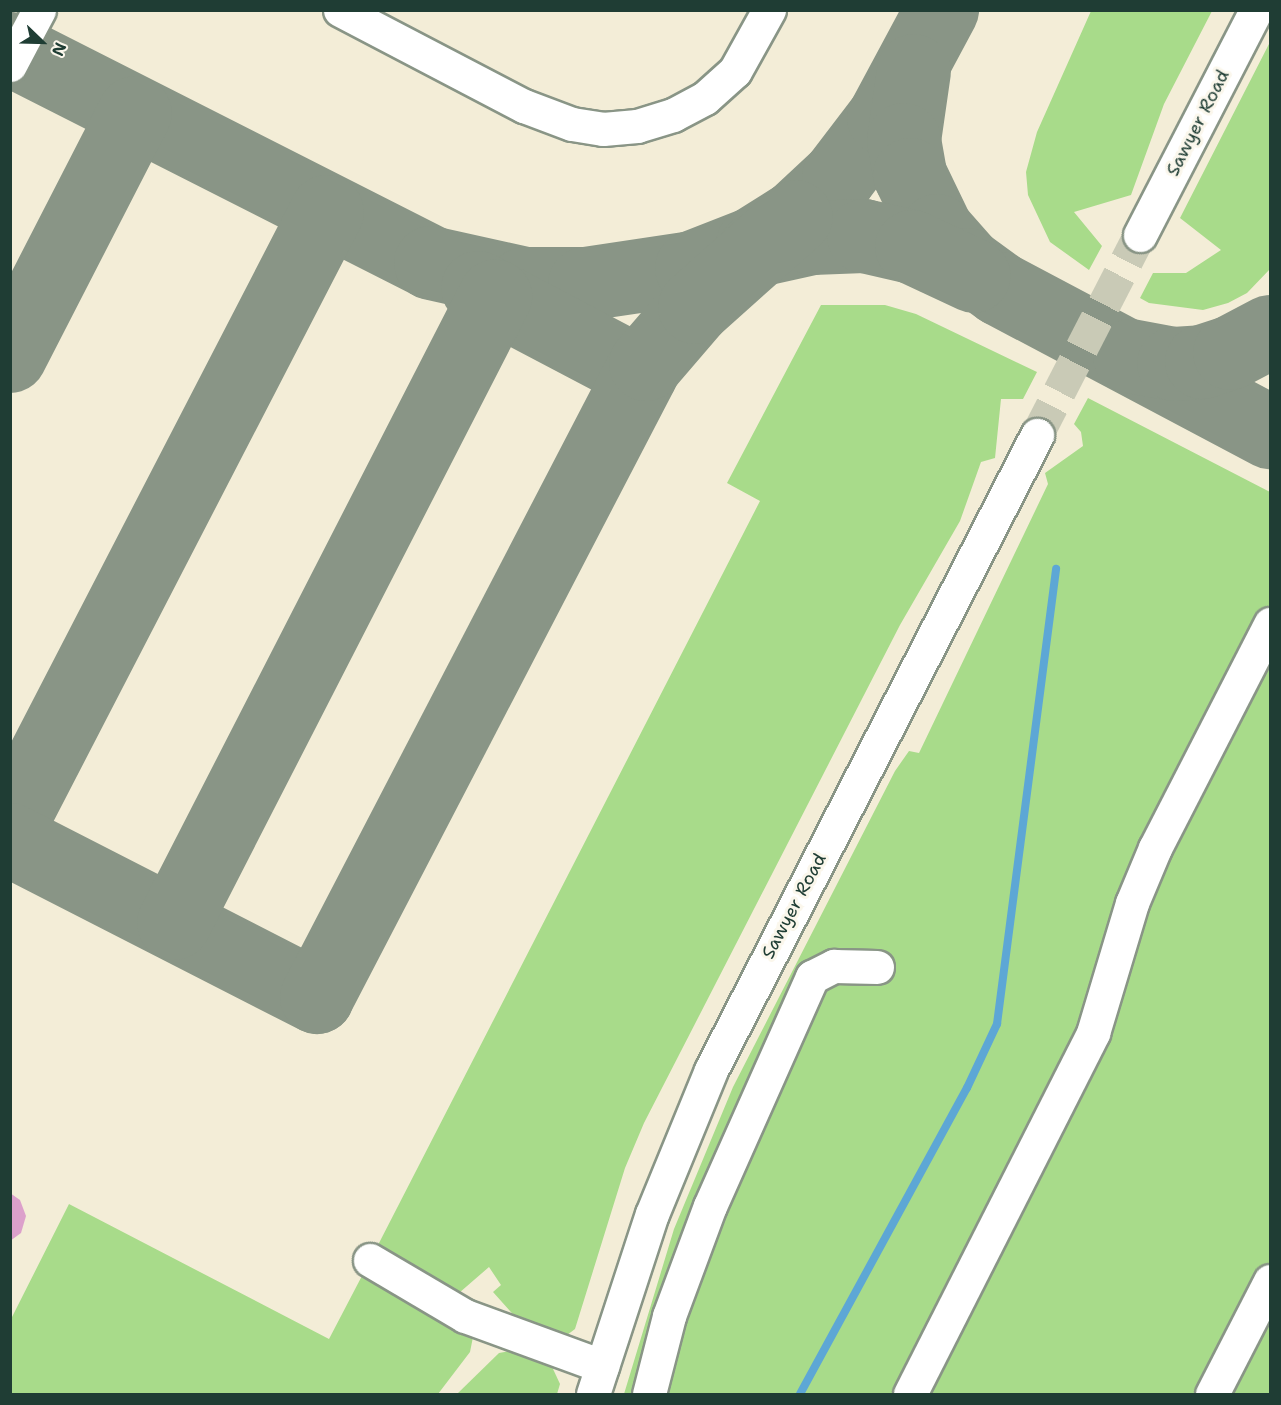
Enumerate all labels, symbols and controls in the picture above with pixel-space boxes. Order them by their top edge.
north arrow [12,12,72,72]
text: N [47,39,71,59]
street label: Sawyer Road [1162,66,1234,180]
street label: Sawyer Road [757,850,831,962]

